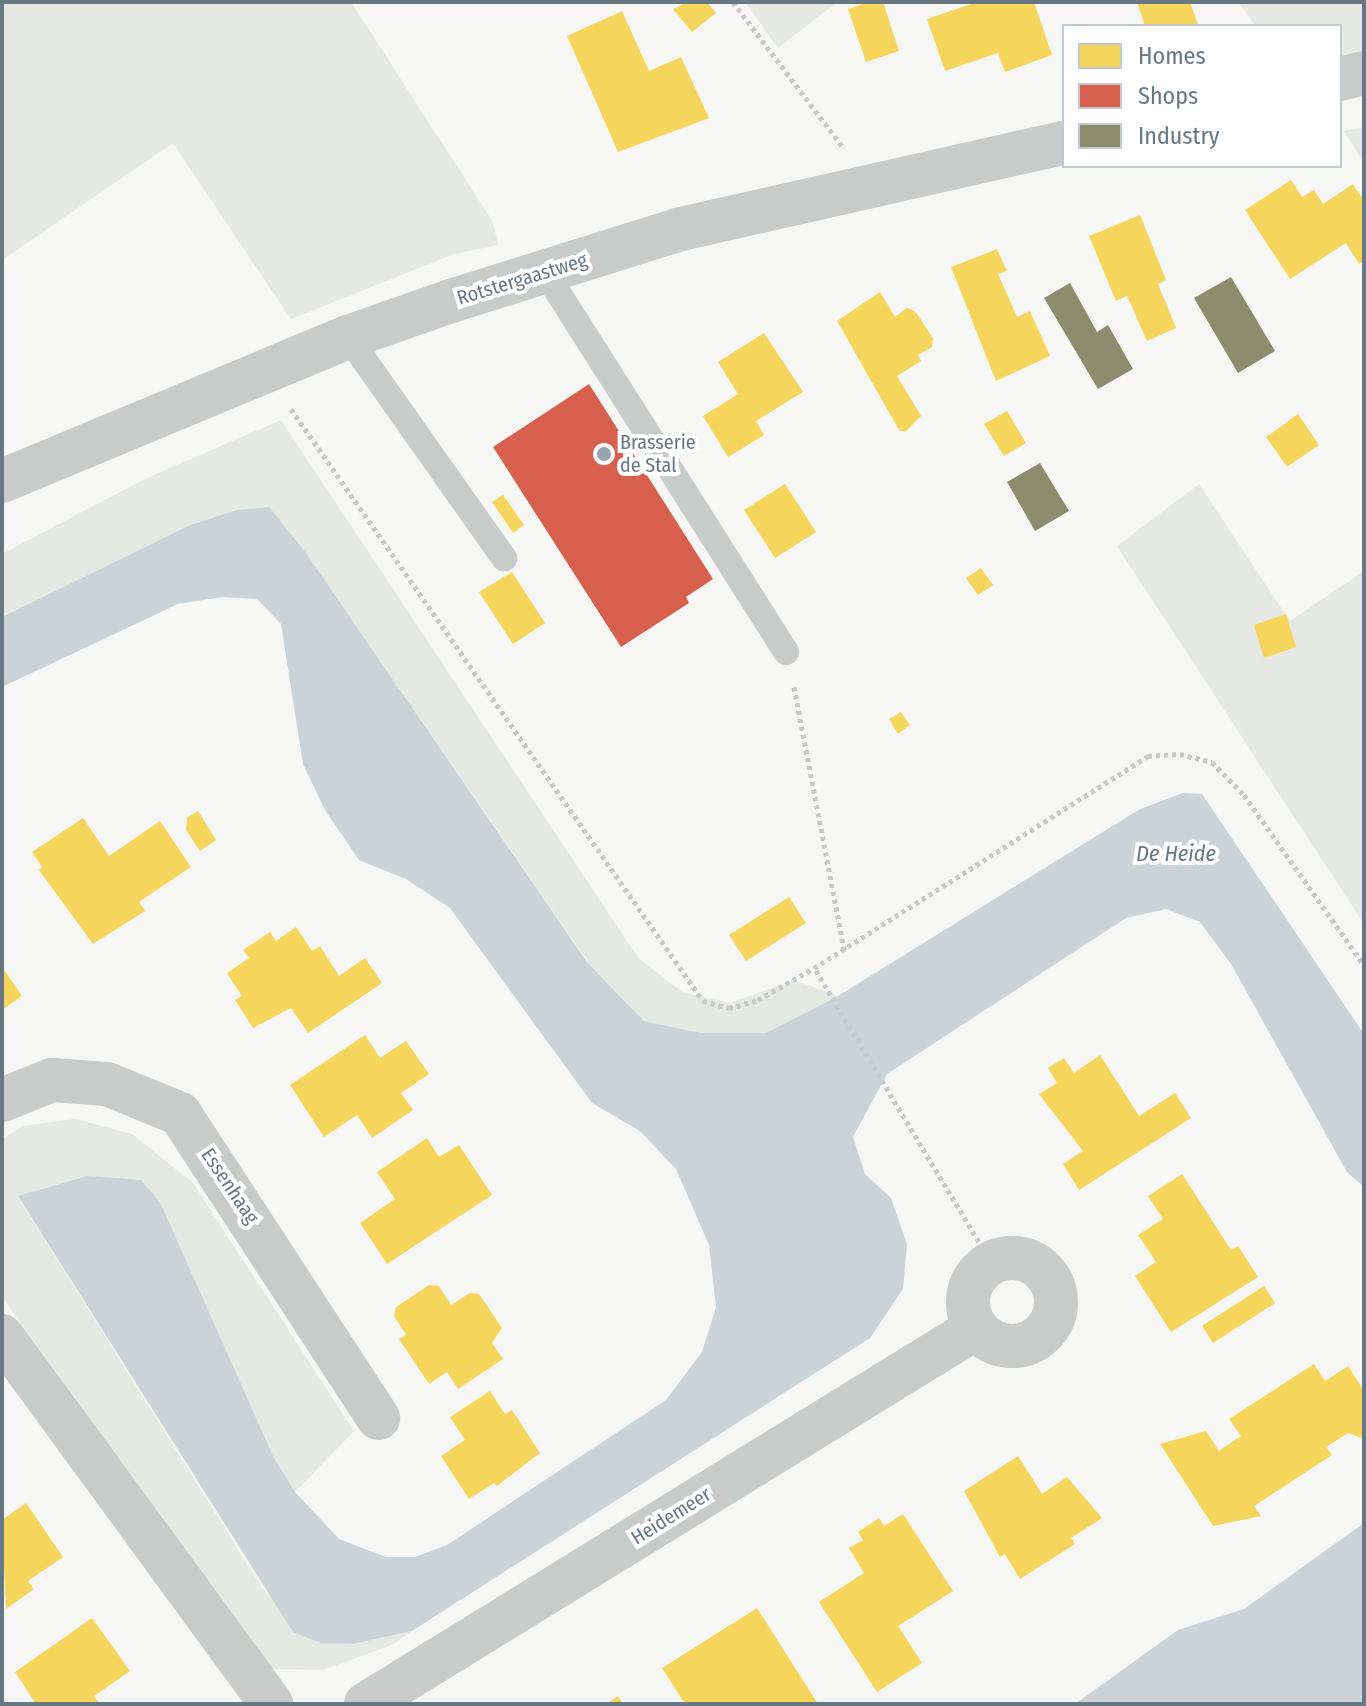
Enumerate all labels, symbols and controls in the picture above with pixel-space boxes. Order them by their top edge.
legend [1062,24,1342,168]
text: Homes [1138,42,1206,70]
text: Shops [1138,82,1198,110]
text: Industry [1138,122,1220,150]
street label: Rotstergaastweg [454,248,590,310]
place label: Brasserie de Stal [620,430,696,477]
marker: Brasserie de Stal [595,445,613,463]
water label: De Heide [1136,841,1216,867]
street label: Essenhaag [196,1144,264,1228]
street label: Heidemeer [627,1482,715,1550]

